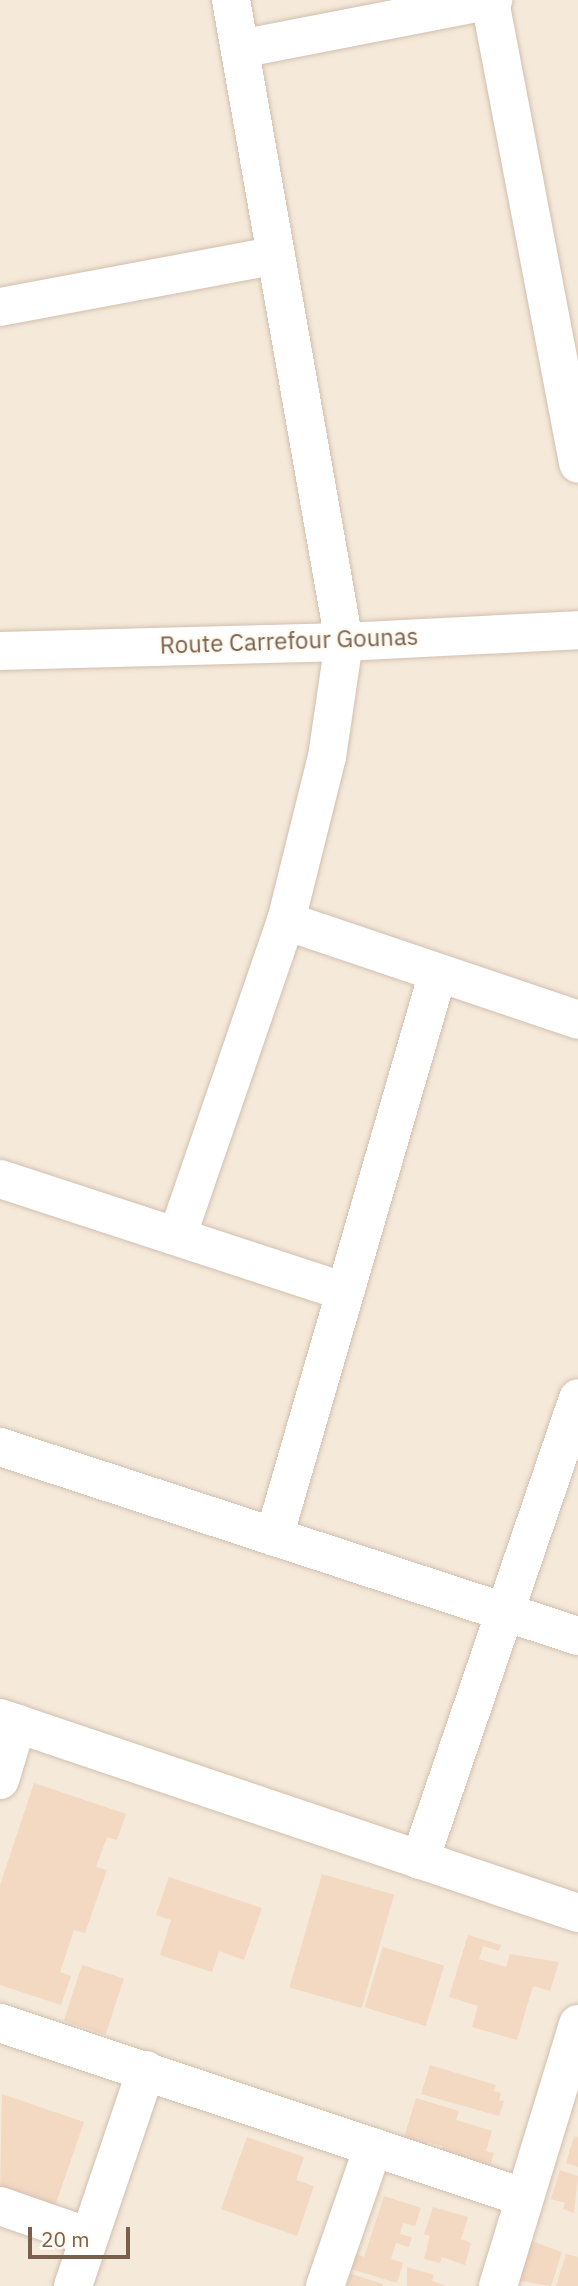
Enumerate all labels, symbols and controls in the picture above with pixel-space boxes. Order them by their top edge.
street label: Route Carrefour Gounas [159,622,419,660]
scale bar [32,2212,133,2256]
text: 20 m [41,2225,90,2253]

